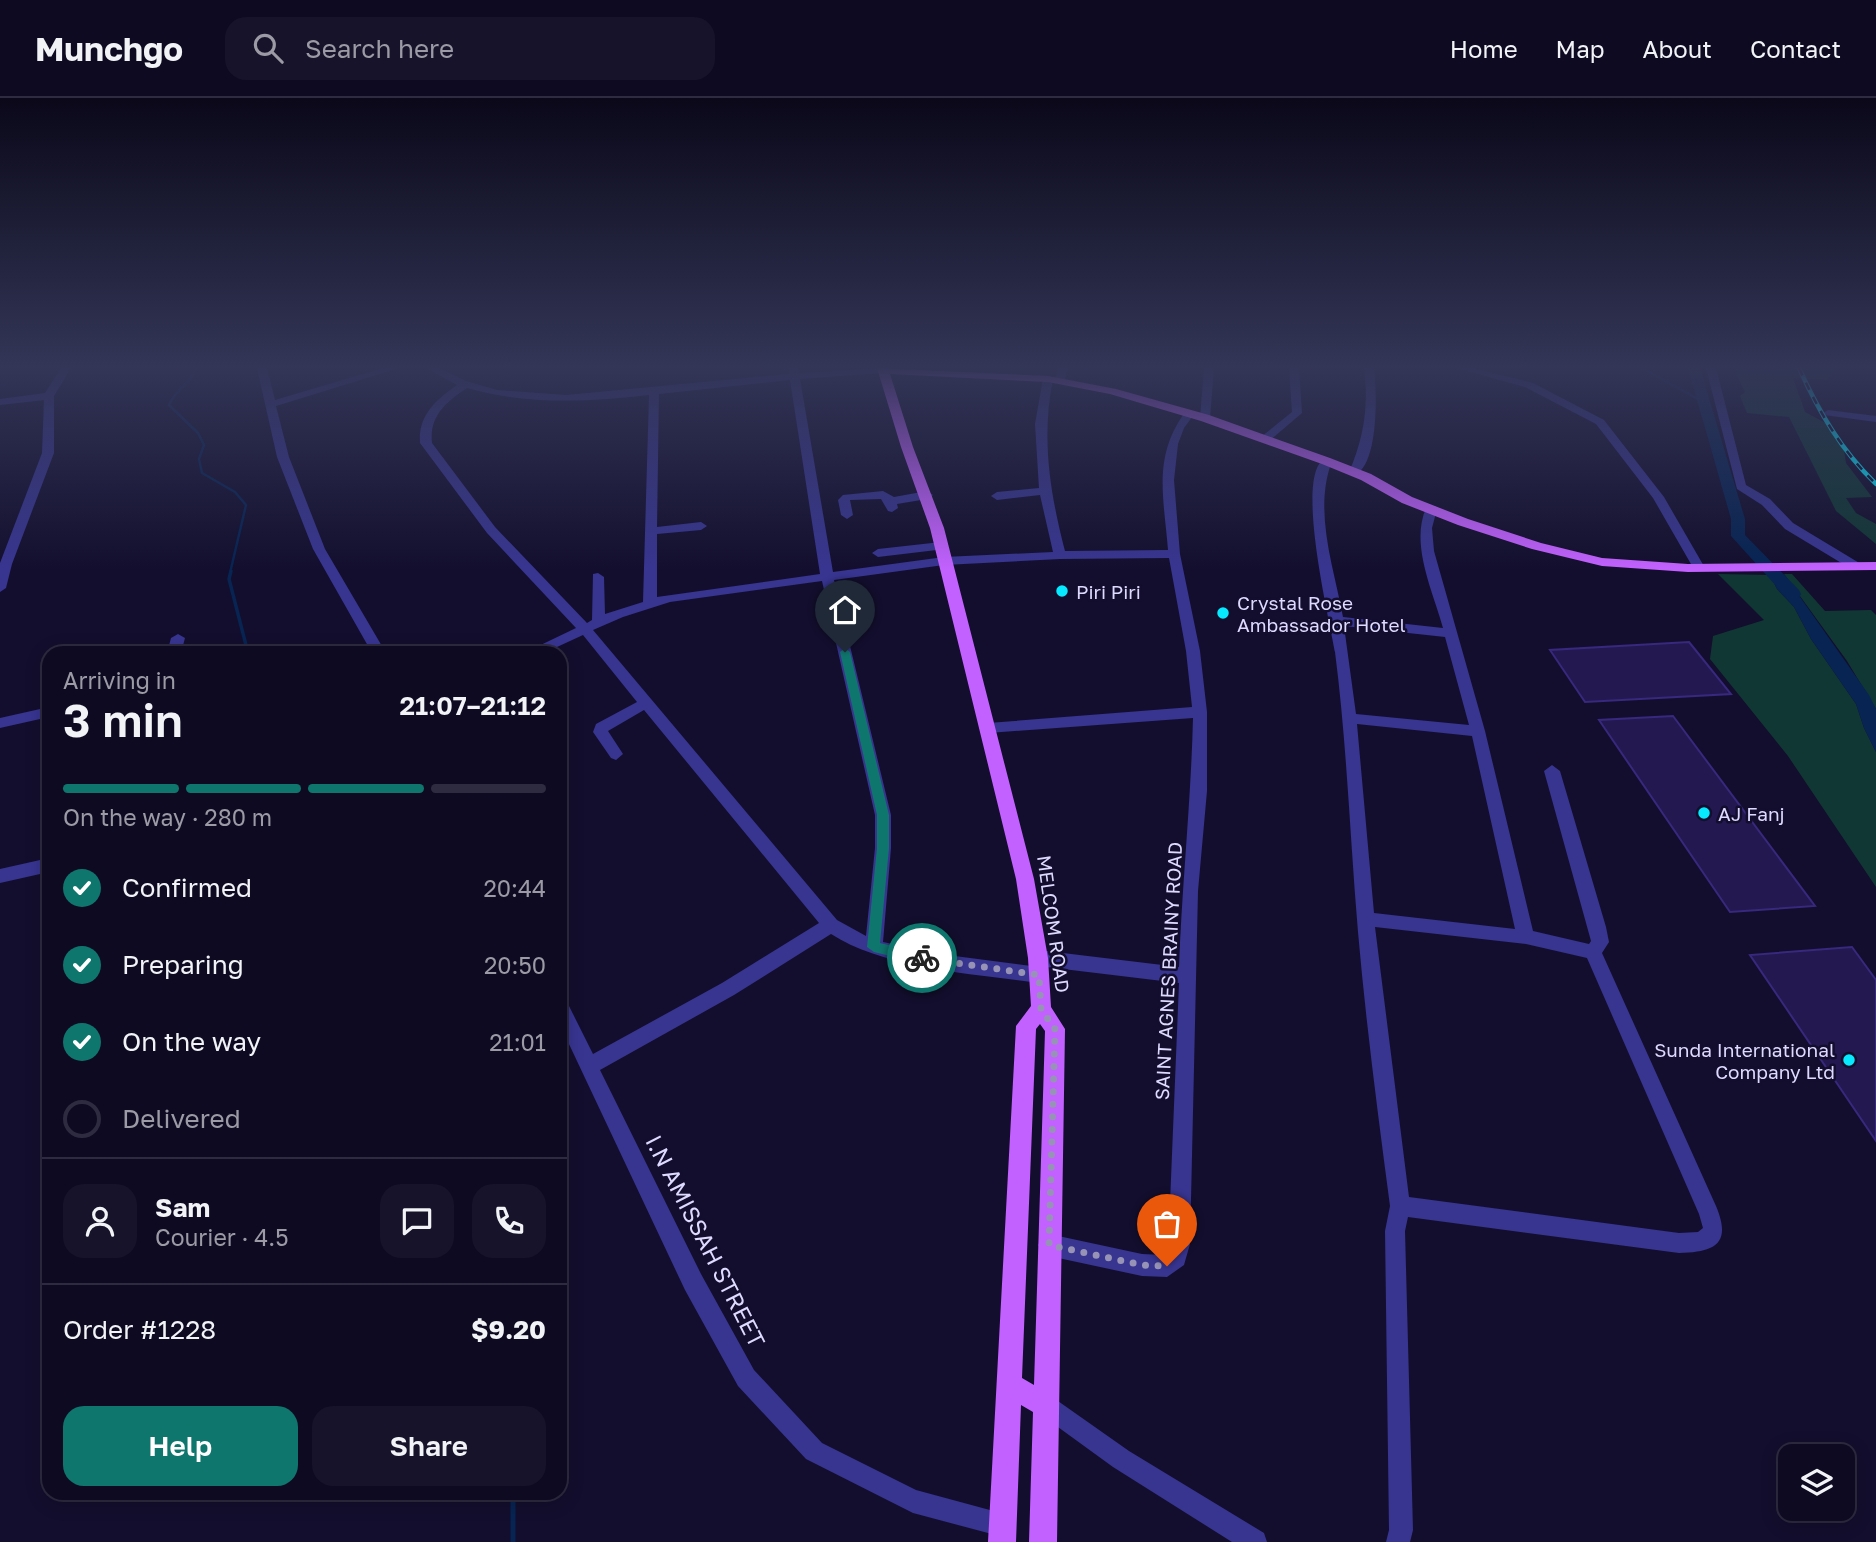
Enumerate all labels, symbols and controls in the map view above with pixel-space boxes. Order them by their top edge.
search box [225,17,715,80]
text: Munchgo [35,29,183,68]
icon: search [249,29,287,67]
text: Search here [305,33,454,64]
text: Home [1450,34,1518,63]
text: Map [1556,34,1605,63]
text: About [1643,34,1712,63]
text: Contact [1750,34,1841,63]
pin [815,580,875,652]
place label: Piri Piri [1076,580,1141,603]
marker: Piri Piri [1054,583,1070,599]
icon: home [826,591,864,629]
place label: Crystal Rose Ambassador Hotel [1237,591,1406,636]
marker: Crystal Rose Ambassador Hotel [1215,605,1231,621]
text: Arriving in [63,666,176,694]
text: 21:07–21:12 [399,690,546,721]
text: 3 min [63,692,183,747]
place label: AJ Fanj [1718,802,1785,825]
text: On the way · 280 m [63,803,272,831]
marker: AJ Fanj [1696,805,1712,821]
street label: SAINT AGNES BRAINY ROAD [1150,841,1186,1101]
street label: MELCOM ROAD [1033,854,1075,994]
icon: check [63,869,101,907]
text: Confirmed [122,872,252,903]
text: 20:44 [483,874,546,902]
courier [887,923,957,993]
icon: bike [903,939,941,977]
icon: check [63,946,101,984]
text: Preparing [122,949,244,980]
text: 20:50 [484,951,546,979]
icon: check [63,1023,101,1061]
text: On the way [122,1026,261,1057]
text: 21:01 [489,1028,546,1056]
place label: Sunda International Company Ltd [1654,1038,1835,1083]
marker: Sunda International Company Ltd [1841,1052,1857,1068]
text: Delivered [122,1103,241,1134]
street label: I.N AMISSAH STREET [640,1130,772,1352]
button: person [63,1184,137,1258]
button: chat [380,1184,454,1258]
button: phone [472,1184,546,1258]
text: Sam [155,1192,210,1223]
pin [1137,1194,1197,1266]
icon: bag [1148,1205,1186,1243]
text: Courier · 4.5 [155,1223,288,1251]
text: Order #1228 [63,1314,216,1345]
text: $9.20 [471,1314,546,1345]
button: Help [63,1406,298,1486]
button: Share [312,1406,546,1486]
map controls [1778,1444,1855,1521]
button: layers [1778,1444,1855,1521]

